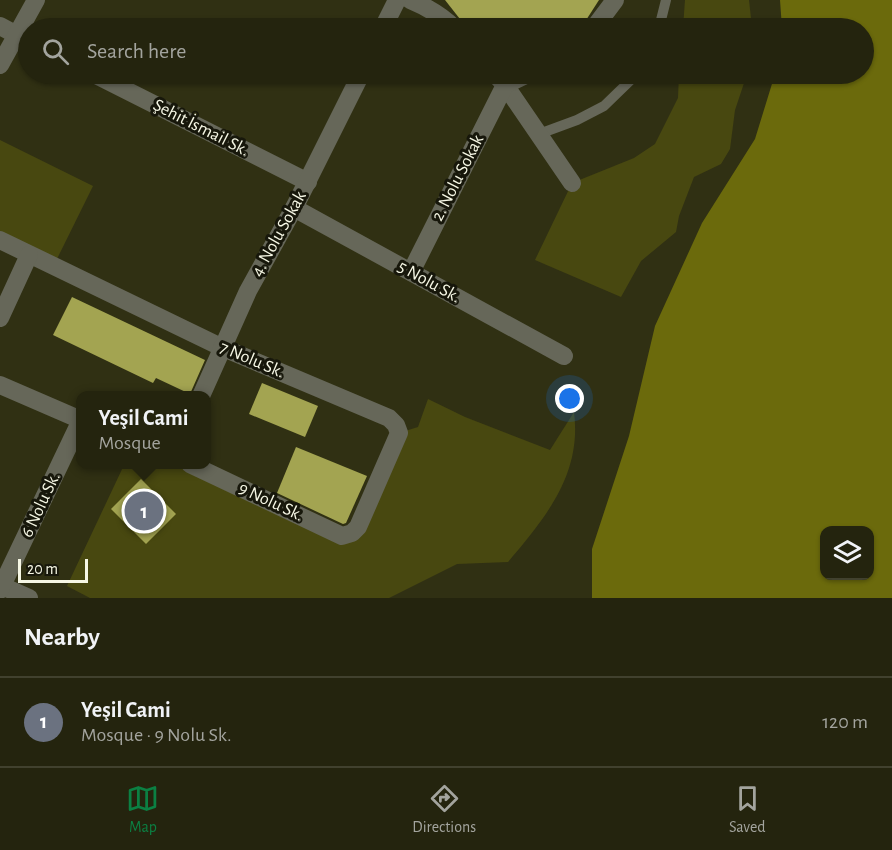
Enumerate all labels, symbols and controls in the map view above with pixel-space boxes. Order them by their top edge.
search box [18,18,874,84]
icon: search [39,35,72,68]
text: Search here [87,40,186,62]
street label: Şehit İsmail Sk. [150,94,253,160]
street label: 2. Nolu Sokak [429,131,488,224]
street label: 4. Nolu Sokak [248,188,310,280]
street label: 5 Nolu Sk. [395,258,463,306]
street label: 7 Nolu Sk. [217,338,287,382]
your location [555,384,584,413]
popup [76,391,211,469]
text: Yeşil Cami [99,407,188,429]
text: Mosque [99,433,161,453]
street label: 6 Nolu Sk. [18,470,64,540]
street label: 9 Nolu Sk. [236,479,306,525]
pin: 1 [124,488,164,534]
map controls [820,526,874,580]
button: layers [820,526,874,580]
scale bar [18,556,88,584]
text: 20 m [27,561,58,577]
text: Nearby [24,624,100,650]
text: Yeşil Cami [81,699,171,721]
text: 1 [40,712,47,732]
text: 120 m [822,712,868,732]
text: Mosque · 9 Nolu Sk. [81,725,232,745]
tab: Map [126,782,159,837]
tab: Directions [412,782,476,837]
tab: Saved [729,782,766,837]

